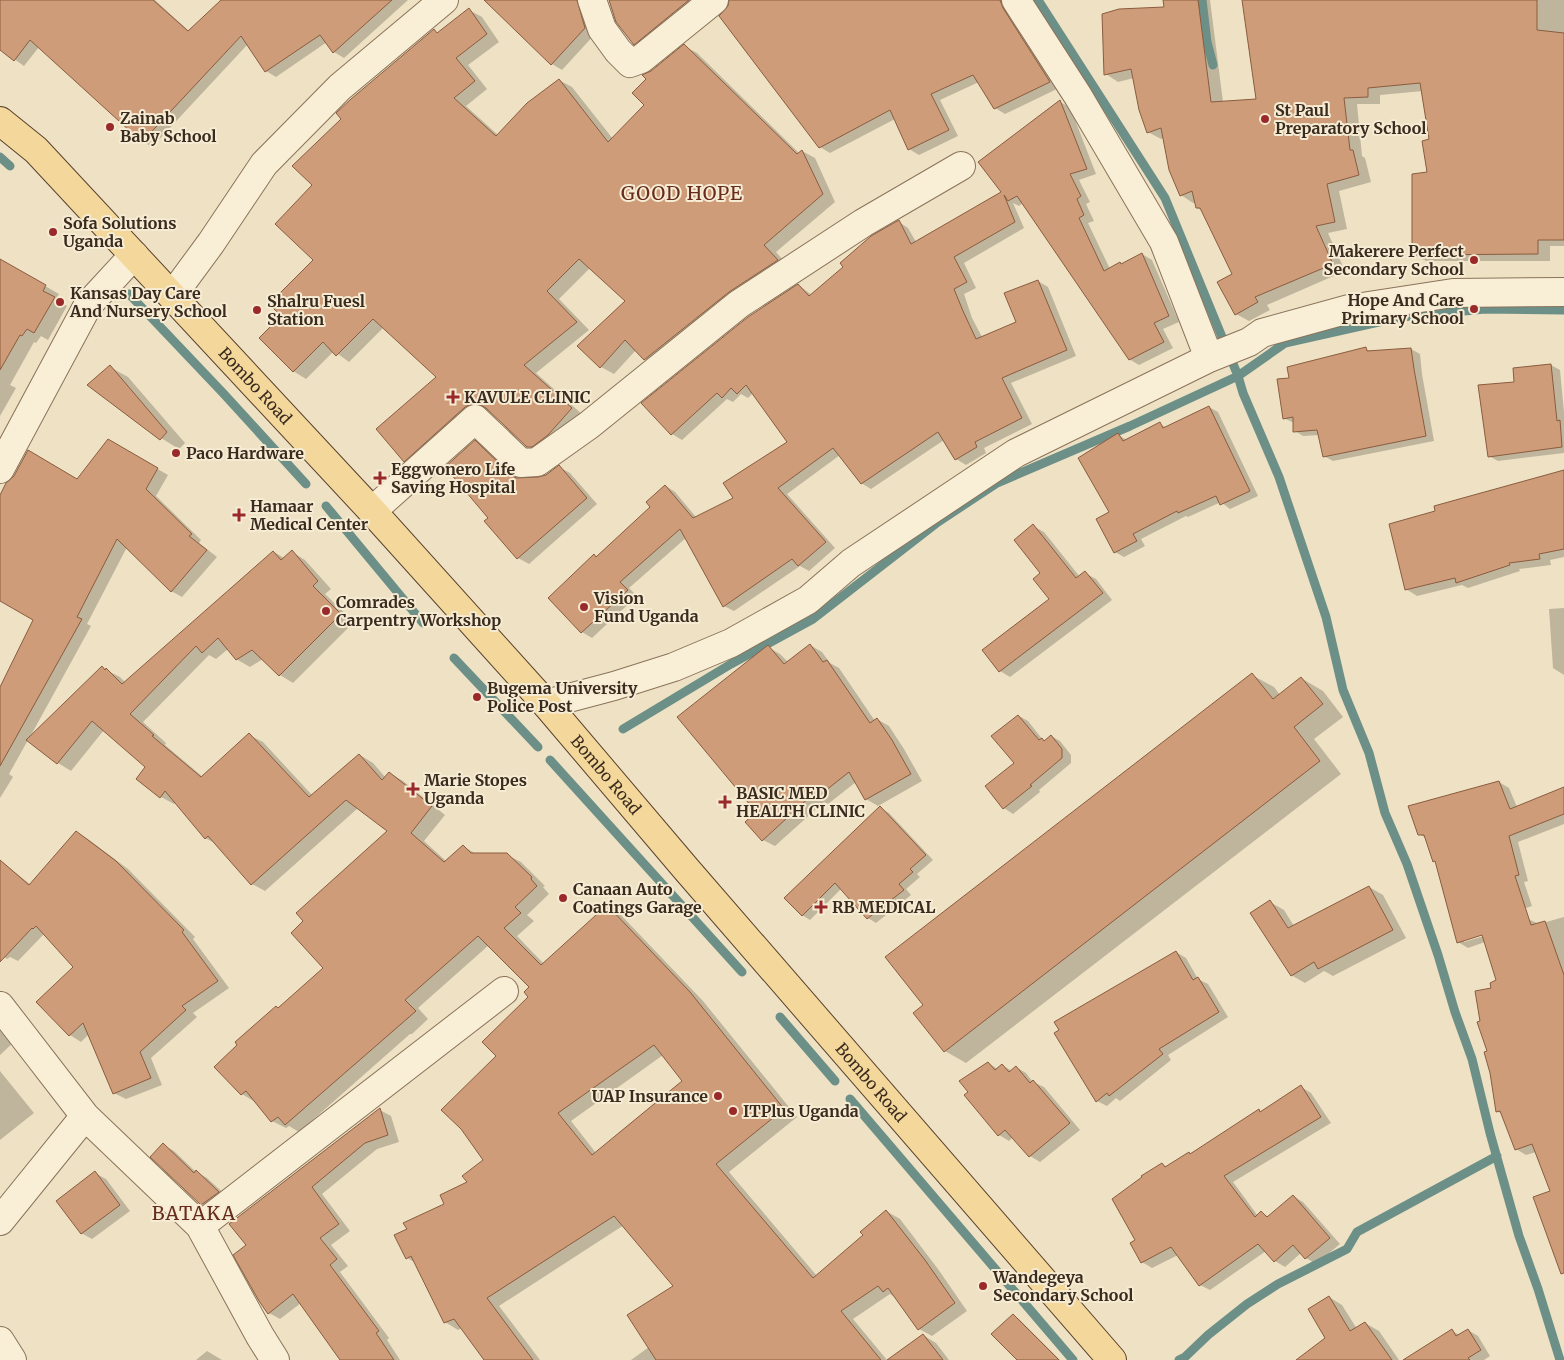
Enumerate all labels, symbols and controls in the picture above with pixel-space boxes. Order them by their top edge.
place label: St Paul Preparatory School [1275,100,1426,138]
place label: Zainab Baby School [120,108,217,146]
marker: St Paul Preparatory School [1259,113,1271,125]
marker: Zainab Baby School [104,121,116,133]
district label: GOOD HOPE [621,181,743,205]
place label: Sofa Solutions Uganda [63,213,177,251]
marker: Sofa Solutions Uganda [47,226,59,238]
place label: Makerere Perfect Secondary School [1324,241,1465,279]
marker: Makerere Perfect Secondary School [1468,254,1480,266]
place label: Kansas Day Care And Nursery School [69,283,227,321]
place label: Hope And Care Primary School [1341,290,1464,328]
place label: Shalru Fuesl Station [267,291,365,329]
marker: Kansas Day Care And Nursery School [54,296,66,308]
marker: Hope And Care Primary School [1468,303,1480,315]
marker: Shalru Fuesl Station [251,304,263,316]
street label: Bombo Road [214,343,296,429]
place label: KAVULE CLINIC [464,387,591,407]
marker: KAVULE CLINIC [446,390,460,404]
place label: Paco Hardware [186,443,304,463]
marker: Paco Hardware [170,447,182,459]
place label: Eggwonero Life Saving Hospital [391,459,516,497]
marker: Eggwonero Life Saving Hospital [373,471,387,485]
place label: Hamaar Medical Center [250,496,369,534]
marker: Hamaar Medical Center [232,508,246,522]
place label: Vision Fund Uganda [593,588,699,626]
place label: Comrades Carpentry Workshop [336,592,501,630]
marker: Vision Fund Uganda [578,601,590,613]
marker: Comrades Carpentry Workshop [320,605,332,617]
place label: Bugema University Police Post [487,678,638,716]
marker: Bugema University Police Post [471,691,483,703]
street label: Bombo Road [567,731,646,819]
place label: Marie Stopes Uganda [424,770,527,808]
marker: Marie Stopes Uganda [406,782,420,796]
place label: BASIC MED HEALTH CLINIC [736,783,865,821]
marker: BASIC MED HEALTH CLINIC [718,795,732,809]
place label: Canaan Auto Coatings Garage [573,879,702,917]
marker: Canaan Auto Coatings Garage [557,892,569,904]
place label: RB MEDICAL [832,897,935,917]
marker: RB MEDICAL [814,900,828,914]
street label: Bombo Road [831,1039,911,1126]
place label: UAP Insurance [592,1086,708,1106]
marker: UAP Insurance [712,1090,724,1102]
place label: ITPlus Uganda [743,1101,859,1121]
marker: ITPlus Uganda [727,1105,739,1117]
district label: BATAKA [152,1201,236,1225]
place label: Wandegeya Secondary School [992,1267,1133,1305]
marker: Wandegeya Secondary School [977,1280,989,1292]

